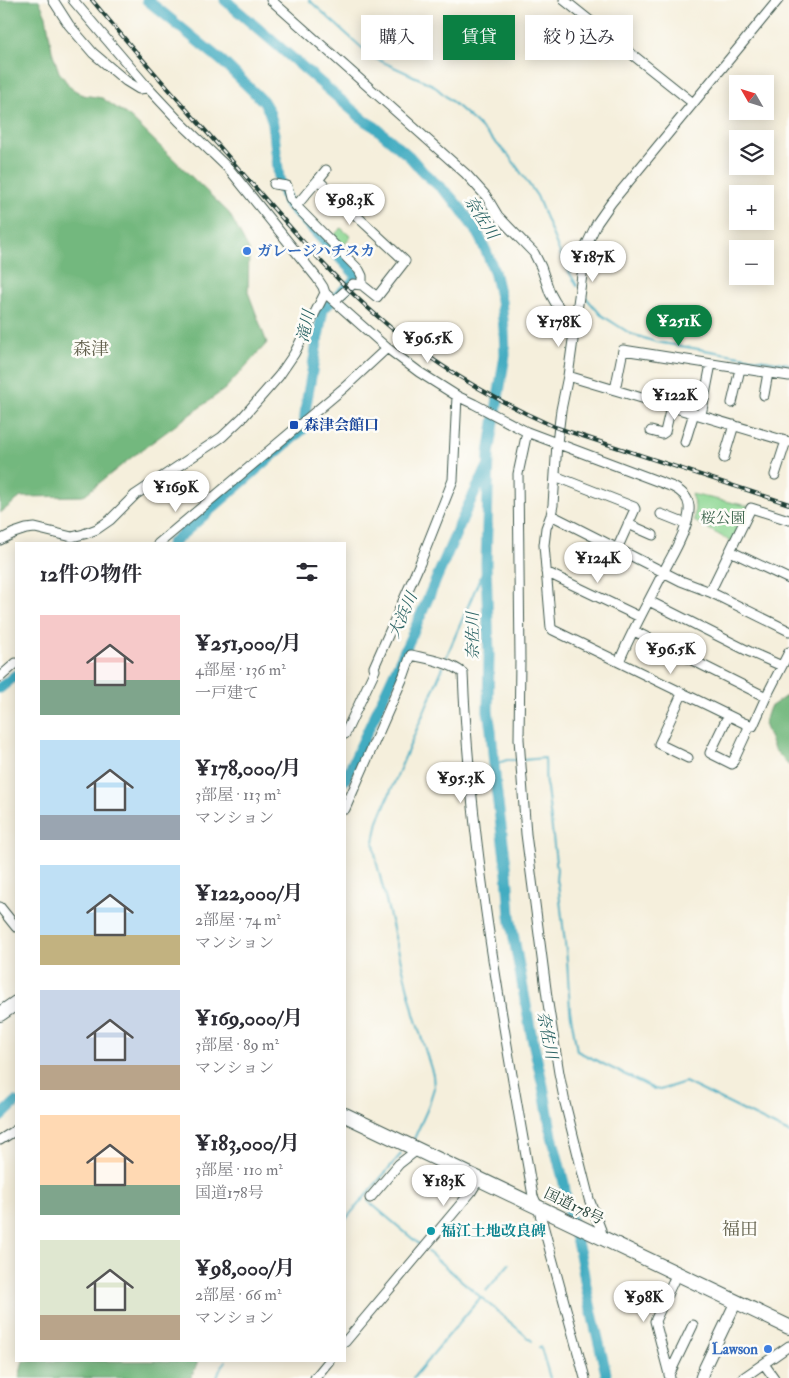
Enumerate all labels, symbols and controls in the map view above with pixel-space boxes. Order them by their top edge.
chip: 購入 [361,15,433,60]
chip: 賃貸 [443,15,515,60]
chip: 絞り込み [525,15,633,60]
north arrow [729,75,774,120]
map controls [729,75,774,285]
button: layers [729,130,774,175]
pin: ¥98.3K [309,184,391,226]
button: + [729,185,774,230]
text: ¥98.3K [326,190,374,210]
water label: 奈佐川 [460,192,504,245]
pin: ¥187K [558,240,628,283]
button: − [729,240,774,285]
place label: ガレージハチスカ [257,242,375,261]
marker: ガレージハチスカ [241,245,253,257]
text: ¥187K [571,247,615,267]
pin: ¥251K [644,304,714,347]
pin: ¥178K [524,306,594,348]
water label: 滝川 [293,307,320,344]
text: ¥251K [657,311,701,331]
text: ¥178K [537,312,581,332]
pin: ¥96.5K [387,322,469,364]
text: ¥96.5K [403,328,453,348]
district label: 森津 [73,338,109,361]
pin: ¥122K [640,378,710,421]
text: ¥122K [652,385,698,405]
place label: 森津会館口 [304,416,379,435]
marker: 森津会館口 [288,419,300,431]
pin: ¥169K [141,470,211,513]
text: ¥169K [153,477,199,497]
park label: 桜公園 [700,509,746,528]
pin: ¥124K [563,542,633,584]
text: ¥124K [575,548,621,568]
icon: filters [293,558,321,586]
text: 12件の物件 [40,561,142,588]
water label: 大浜川 [384,588,423,641]
water label: 奈佐川 [463,610,483,660]
text: ¥251,000/月 [195,630,302,657]
pin: ¥96.5K [630,632,712,675]
icon: home [80,635,140,695]
text: ¥96.5K [646,639,696,659]
text: 4部屋 · 136 m² [195,660,286,680]
text: 一戸建て [195,683,259,703]
text: ¥178,000/月 [195,755,302,782]
icon: home [80,760,140,820]
pin: ¥95.3K [420,762,502,804]
text: ¥95.3K [437,768,485,788]
text: 3部屋 · 113 m² [195,785,281,805]
text: マンション [195,808,274,828]
text: ¥122,000/月 [195,880,303,907]
icon: home [80,885,140,945]
text: 2部屋 · 74 m² [195,910,281,930]
text: マンション [195,933,274,953]
text: ¥169,000/月 [195,1005,303,1032]
icon: home [80,1010,140,1070]
water label: 奈佐川 [533,1010,562,1063]
text: 3部屋 · 89 m² [195,1035,279,1055]
text: マンション [195,1058,274,1078]
text: ¥183,000/月 [195,1130,300,1157]
icon: home [80,1135,140,1195]
text: 3部屋 · 110 m² [195,1160,283,1180]
pin: ¥183K [409,1164,479,1207]
text: ¥183K [423,1171,465,1191]
text: 国道178号 [195,1183,264,1203]
street label: 国道178号 [541,1184,607,1229]
district label: 福田 [722,1218,758,1241]
place label: 福江土地改良碑 [441,1222,546,1241]
marker: 福江土地改良碑 [425,1225,437,1237]
text: ¥98,000/月 [195,1255,295,1282]
icon: home [80,1260,140,1320]
pin: ¥98K [614,1280,674,1323]
text: 2部屋 · 66 m² [195,1285,281,1305]
text: ¥98K [625,1287,663,1307]
text: マンション [195,1308,274,1328]
place label: Lawson [712,1340,758,1359]
marker: Lawson [762,1343,774,1355]

